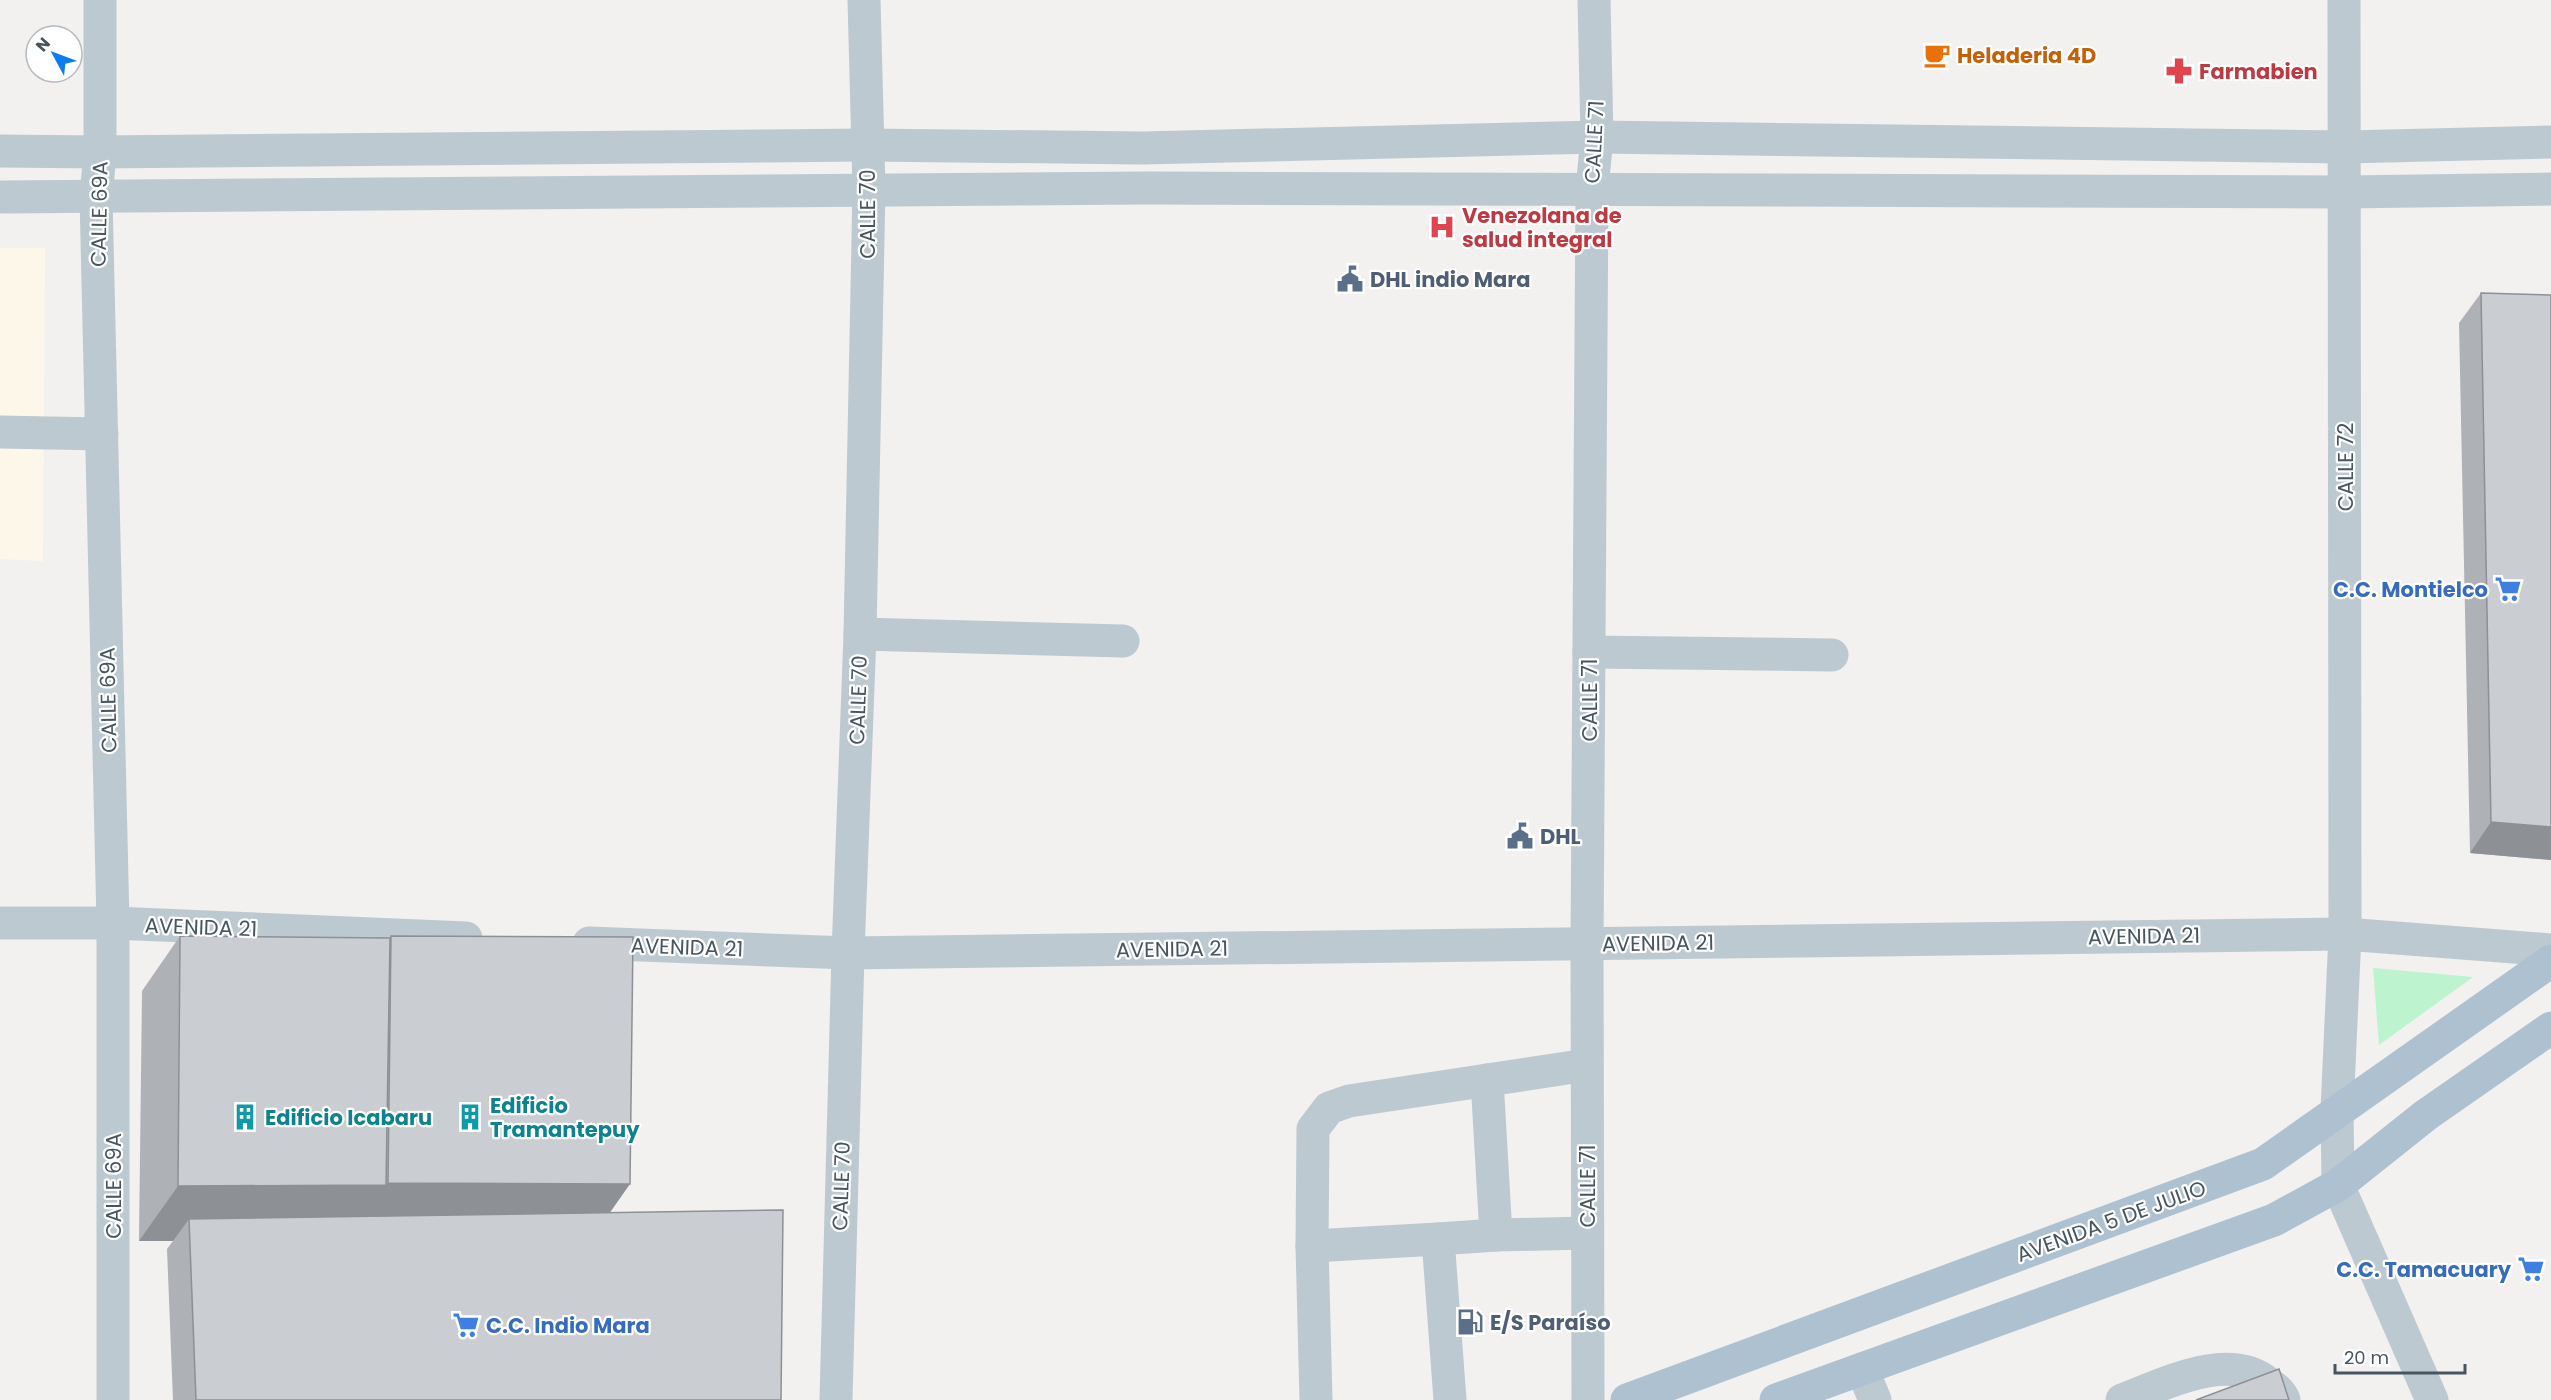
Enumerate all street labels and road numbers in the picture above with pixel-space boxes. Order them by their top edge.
street label: CALLE 71 [1577,100,1611,184]
street label: CALLE 69A [84,161,114,267]
street label: CALLE 70 [853,169,882,259]
street label: CALLE 72 [2331,423,2360,511]
street label: CALLE 69A [93,647,123,753]
street label: CALLE 70 [842,655,874,745]
street label: CALLE 71 [1575,658,1604,742]
street label: AVENIDA 21 [144,911,258,943]
street label: AVENIDA 21 [2088,921,2200,951]
street label: AVENIDA 21 [1602,928,1714,958]
street label: AVENIDA 21 [630,931,744,963]
street label: AVENIDA 21 [1116,934,1228,964]
street label: CALLE 69A [99,1133,128,1239]
street label: CALLE 70 [825,1141,857,1231]
street label: CALLE 71 [1573,1144,1602,1228]
street label: AVENIDA 5 DE JULIO [2012,1173,2210,1269]

